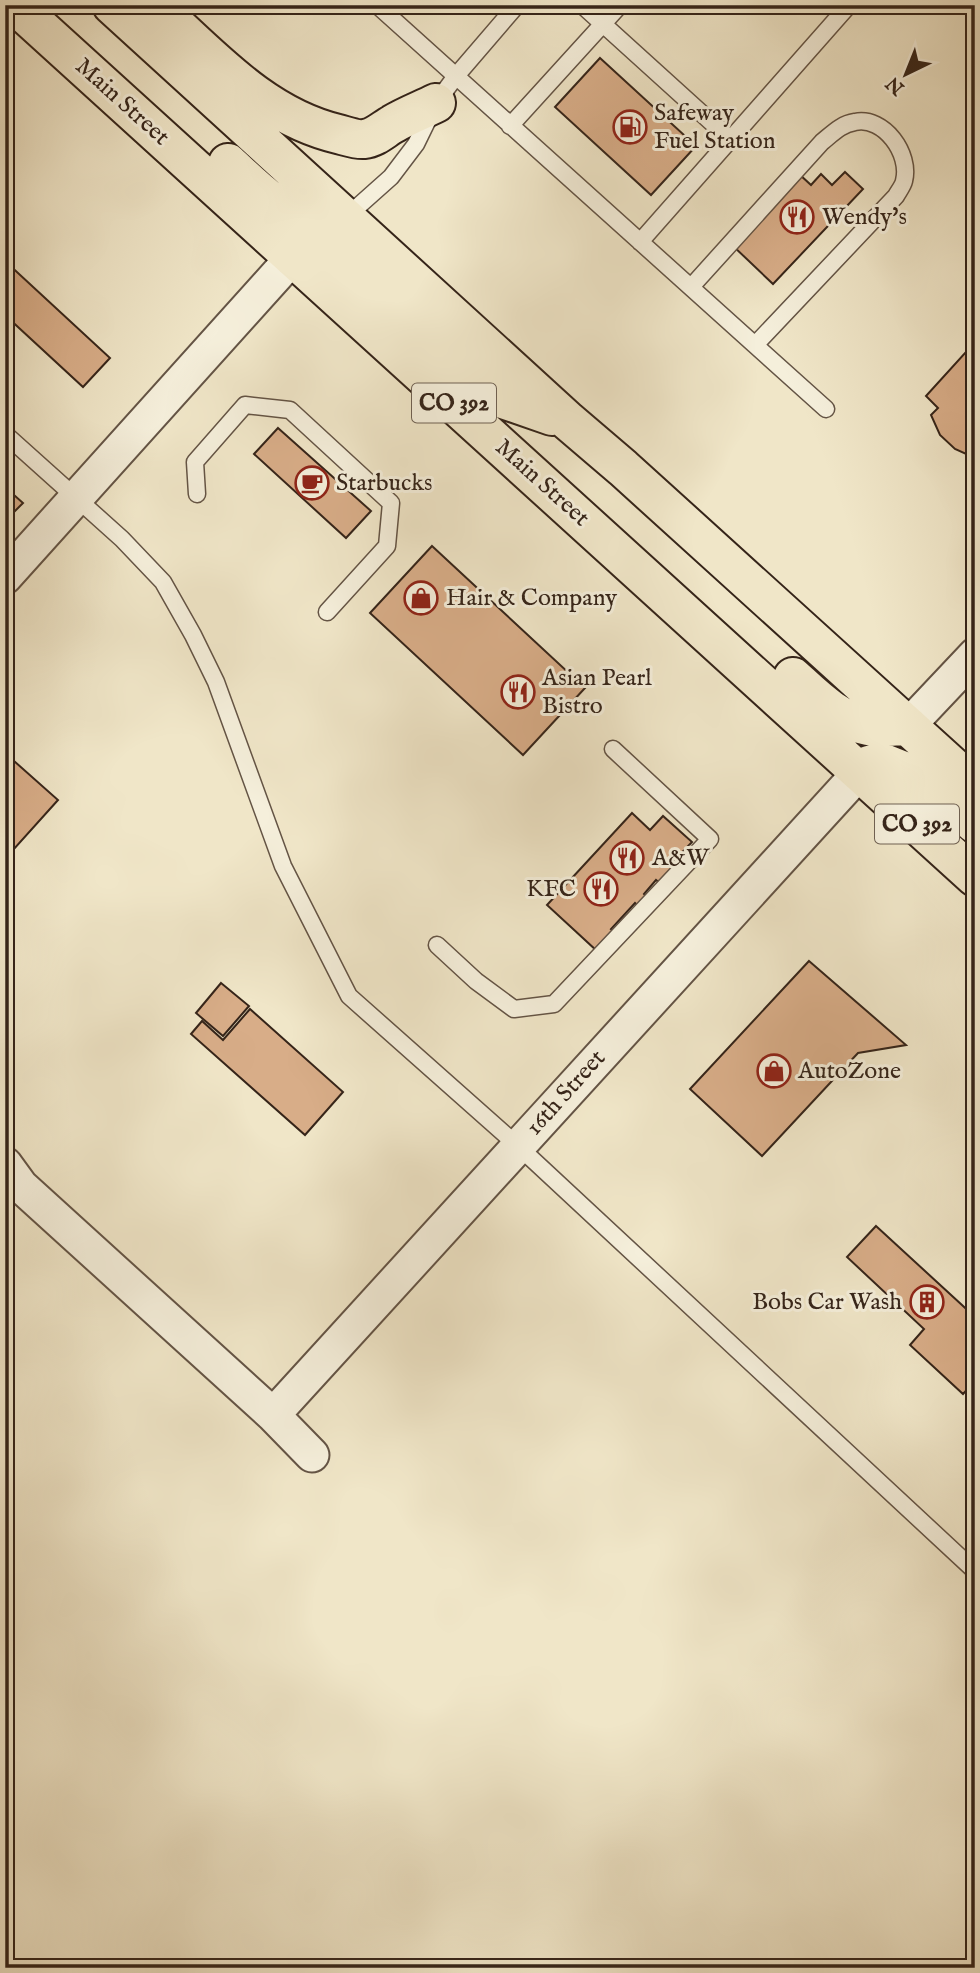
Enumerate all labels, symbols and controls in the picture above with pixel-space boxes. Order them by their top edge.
north arrow [872,38,942,108]
street label: Main Street [68,51,176,153]
text: N [881,70,911,100]
place label: Safeway Fuel Station [654,98,776,157]
fuel station icon: Safeway Fuel Station [611,108,649,146]
restaurant icon: Wendy's [778,198,816,236]
place label: Wendy's [822,202,907,233]
road number: CO 392 [412,384,496,422]
street label: Main Street [488,432,596,534]
cafe icon: Starbucks [293,464,331,502]
place label: Starbucks [336,468,432,499]
shop icon: Hair & Company [402,579,440,617]
place label: Hair & Company [446,583,617,614]
place label: Asian Pearl Bistro [541,663,652,722]
restaurant icon: Asian Pearl Bistro [499,673,537,711]
road number: CO 392 [875,804,959,844]
restaurant icon: A&W [608,839,646,877]
place label: A&W [651,843,710,874]
restaurant icon: KFC [582,870,620,908]
place label: KFC [526,874,576,905]
street label: 16th Street [519,1044,613,1142]
shop icon: AutoZone [755,1052,793,1090]
place label: AutoZone [797,1056,901,1087]
building icon: Bobs Car Wash [908,1283,946,1321]
place label: Bobs Car Wash [752,1287,902,1318]

